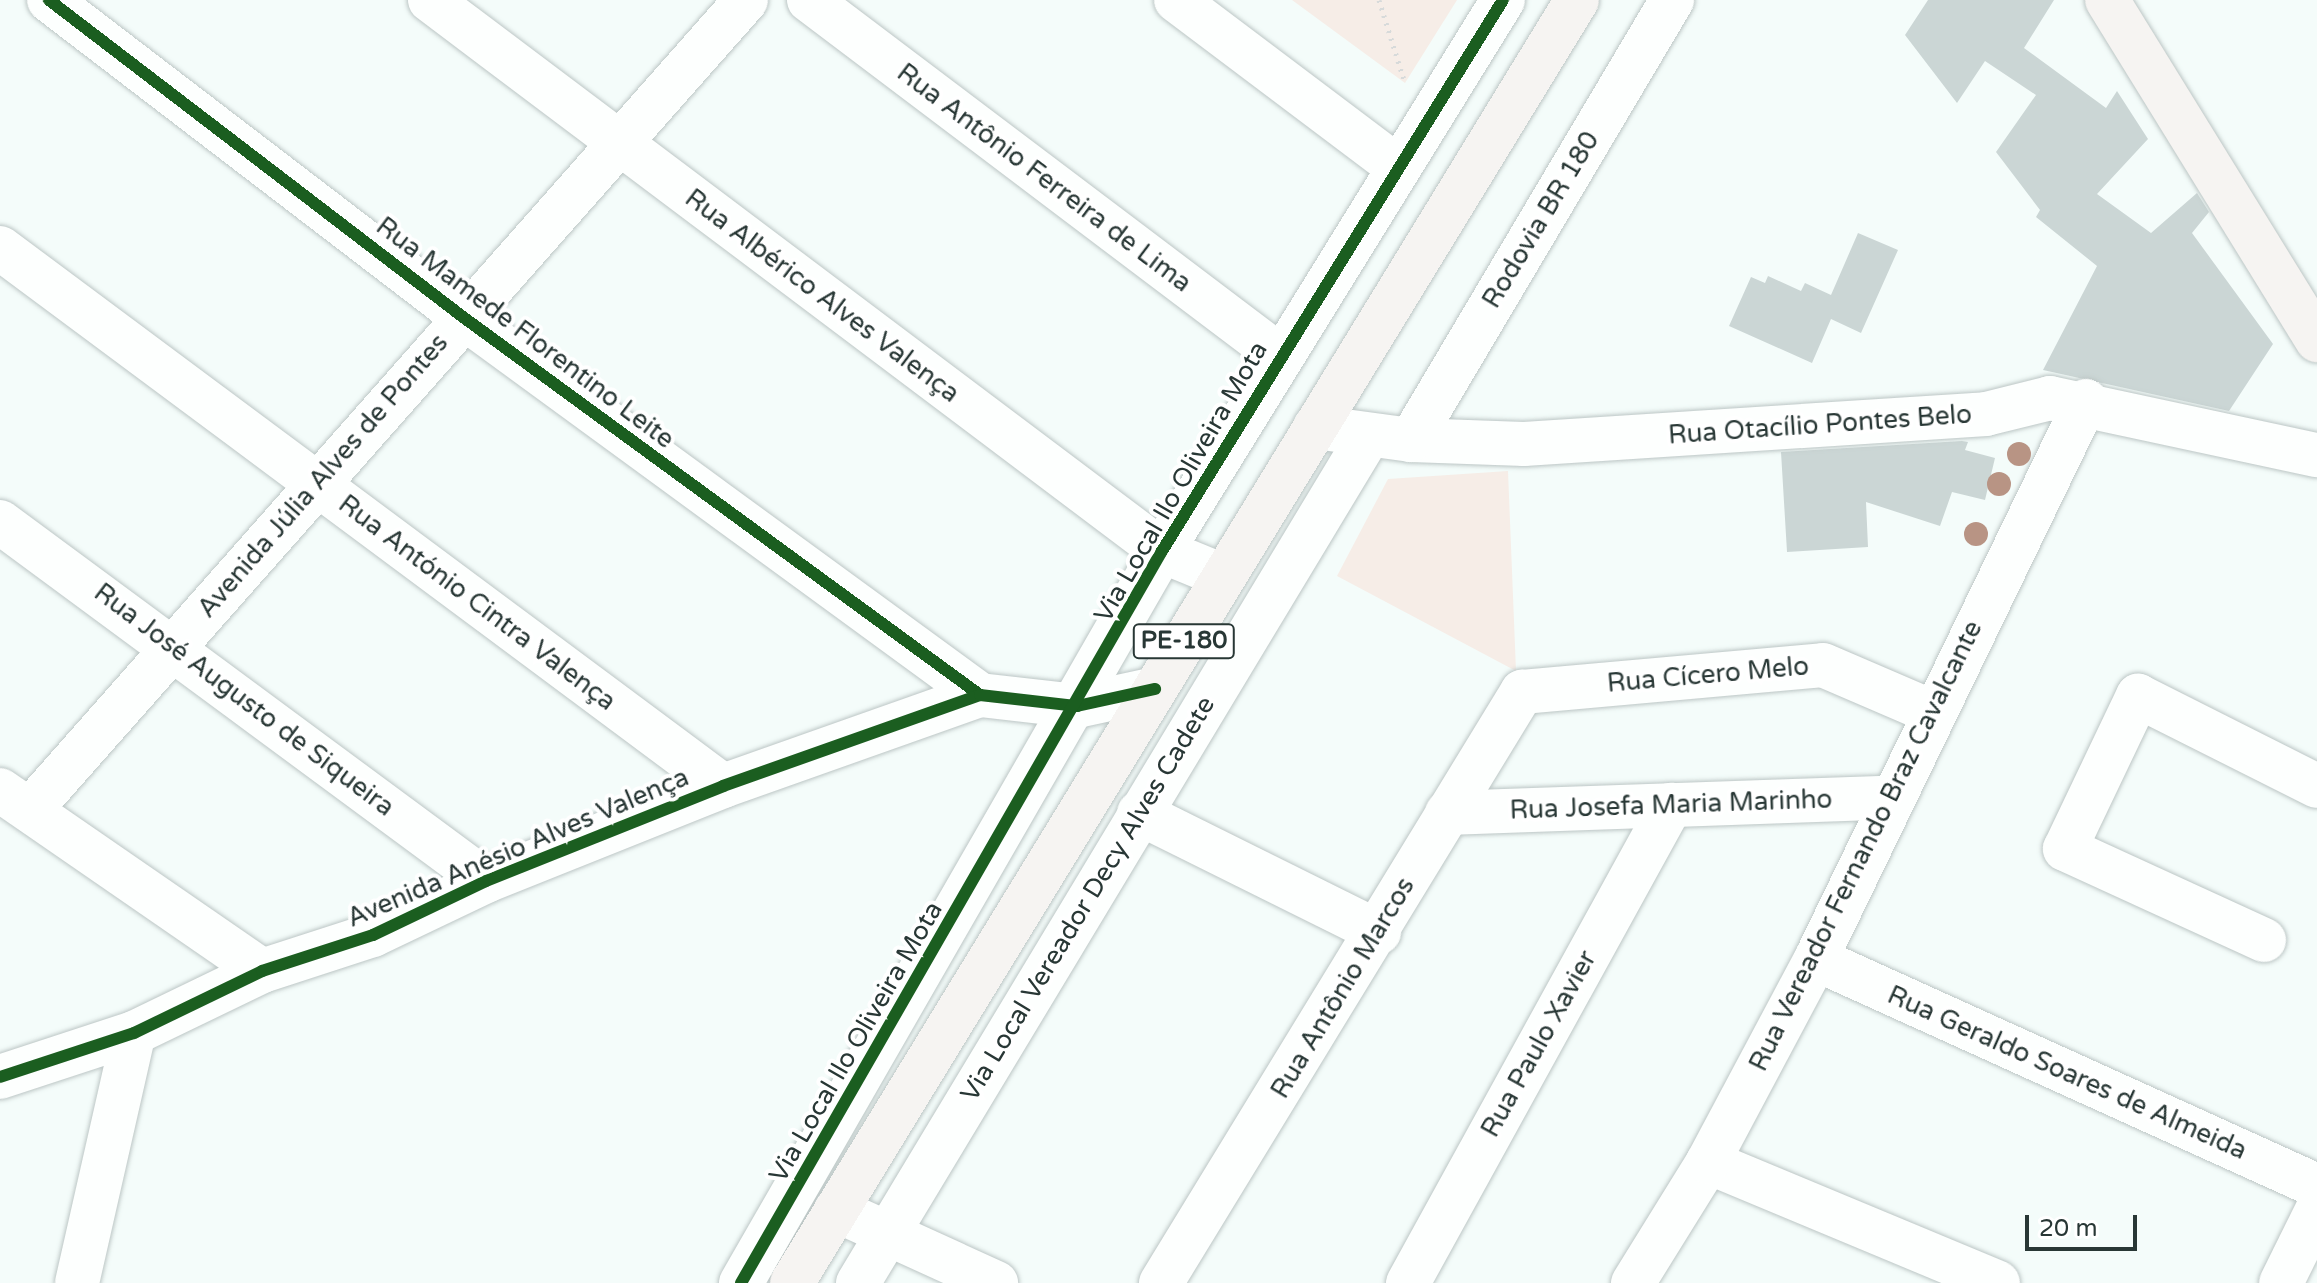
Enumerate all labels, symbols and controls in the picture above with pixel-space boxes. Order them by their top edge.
street label: Rua Antônio Ferreira de Lima [891,57,1197,299]
street label: Rodovia BR 180 [1476,126,1606,314]
street label: Rua Albérico Alves Valença [679,183,965,409]
street label: Rua Mamede Florentino Leite [370,211,680,455]
street label: Avenida Júlia Alves de Pontes [191,328,455,624]
street label: Via Local Ilo Oliveira Mota [1088,336,1274,628]
street label: Rua Otacílio Pontes Belo [1667,399,1973,451]
street label: Rua António Cintra Valença [332,489,622,717]
street label: Rua José Augusto de Siqueira [88,577,400,823]
street label: Rua Vereador Fernando Braz Cavalcante [1743,616,1989,1076]
road number: PE-180 [1132,621,1236,661]
street label: Rua Cícero Melo [1606,651,1810,699]
street label: Via Local Vereador Decy Alves Cadete [954,691,1222,1107]
street label: Avenida Anésio Alves Valença [342,762,694,934]
street label: Rua Josefa Maria Marinho [1509,784,1833,826]
street label: Rua Antônio Marcos [1265,872,1421,1104]
street label: Via Local Ilo Oliveira Mota [763,896,949,1188]
street label: Rua Paulo Xavier [1475,945,1603,1143]
street label: Rua Geraldo Soares de Almeida [1883,979,2251,1167]
scale bar [2029,1199,2141,1249]
text: 20 m [2039,1214,2097,1243]

